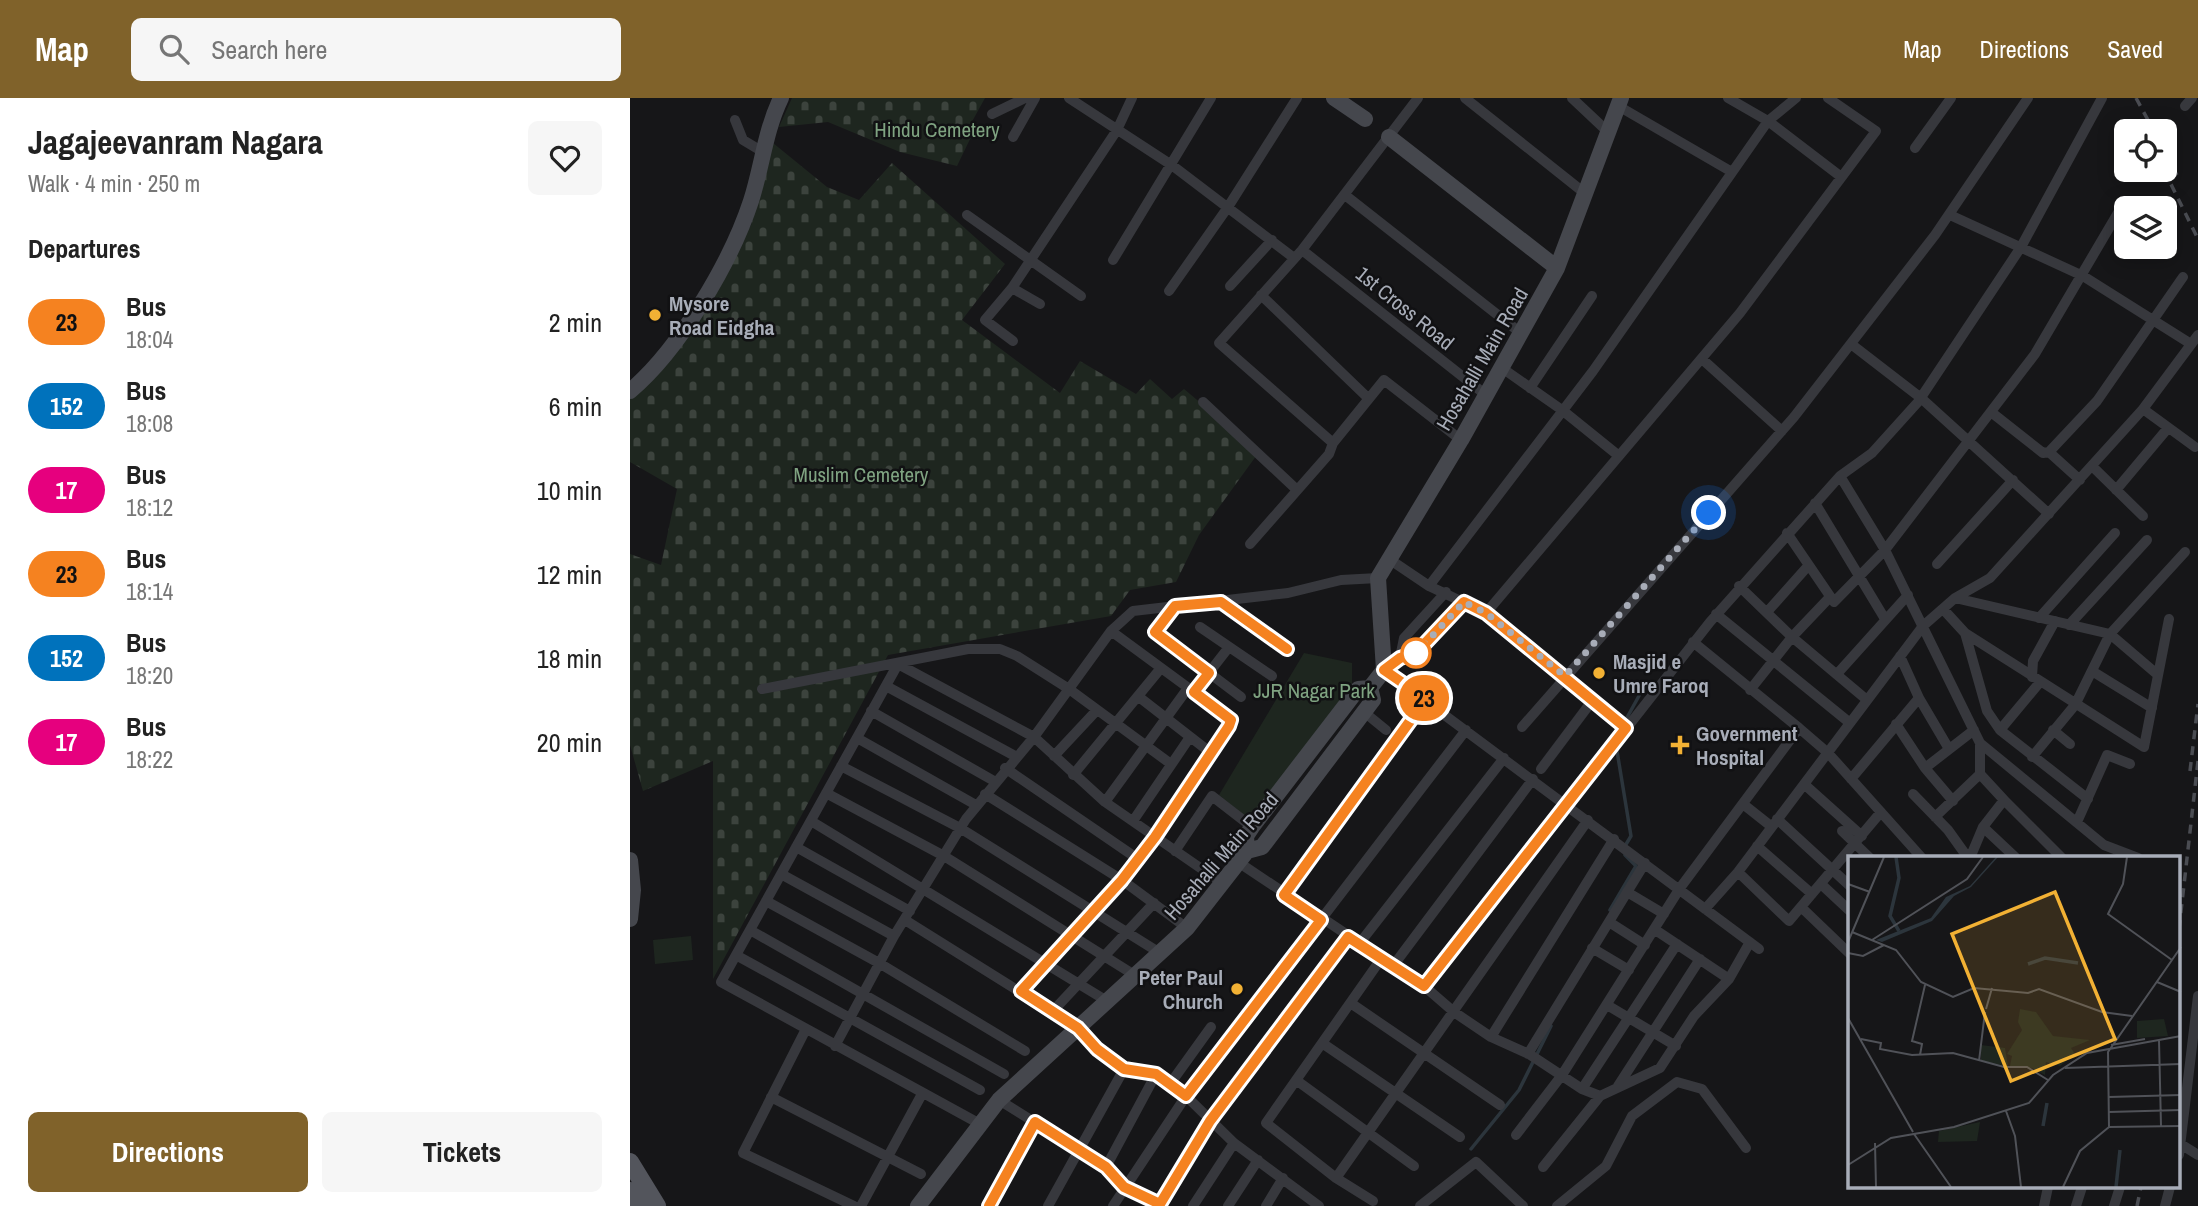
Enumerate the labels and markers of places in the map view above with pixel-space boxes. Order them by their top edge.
place label: Mysore Road Eidgha [669,289,775,342]
marker: Mysore Road Eidgha [647,307,663,323]
unlabelled marker [1401,638,1431,668]
place label: Masjid e Umre Faroq [1613,647,1709,700]
marker: Masjid e Umre Faroq [1591,665,1607,681]
place label: Government Hospital [1696,719,1798,772]
marker: Government Hospital [1670,735,1690,755]
place label: Peter Paul Church [1139,963,1223,1016]
marker: Peter Paul Church [1229,981,1245,997]

